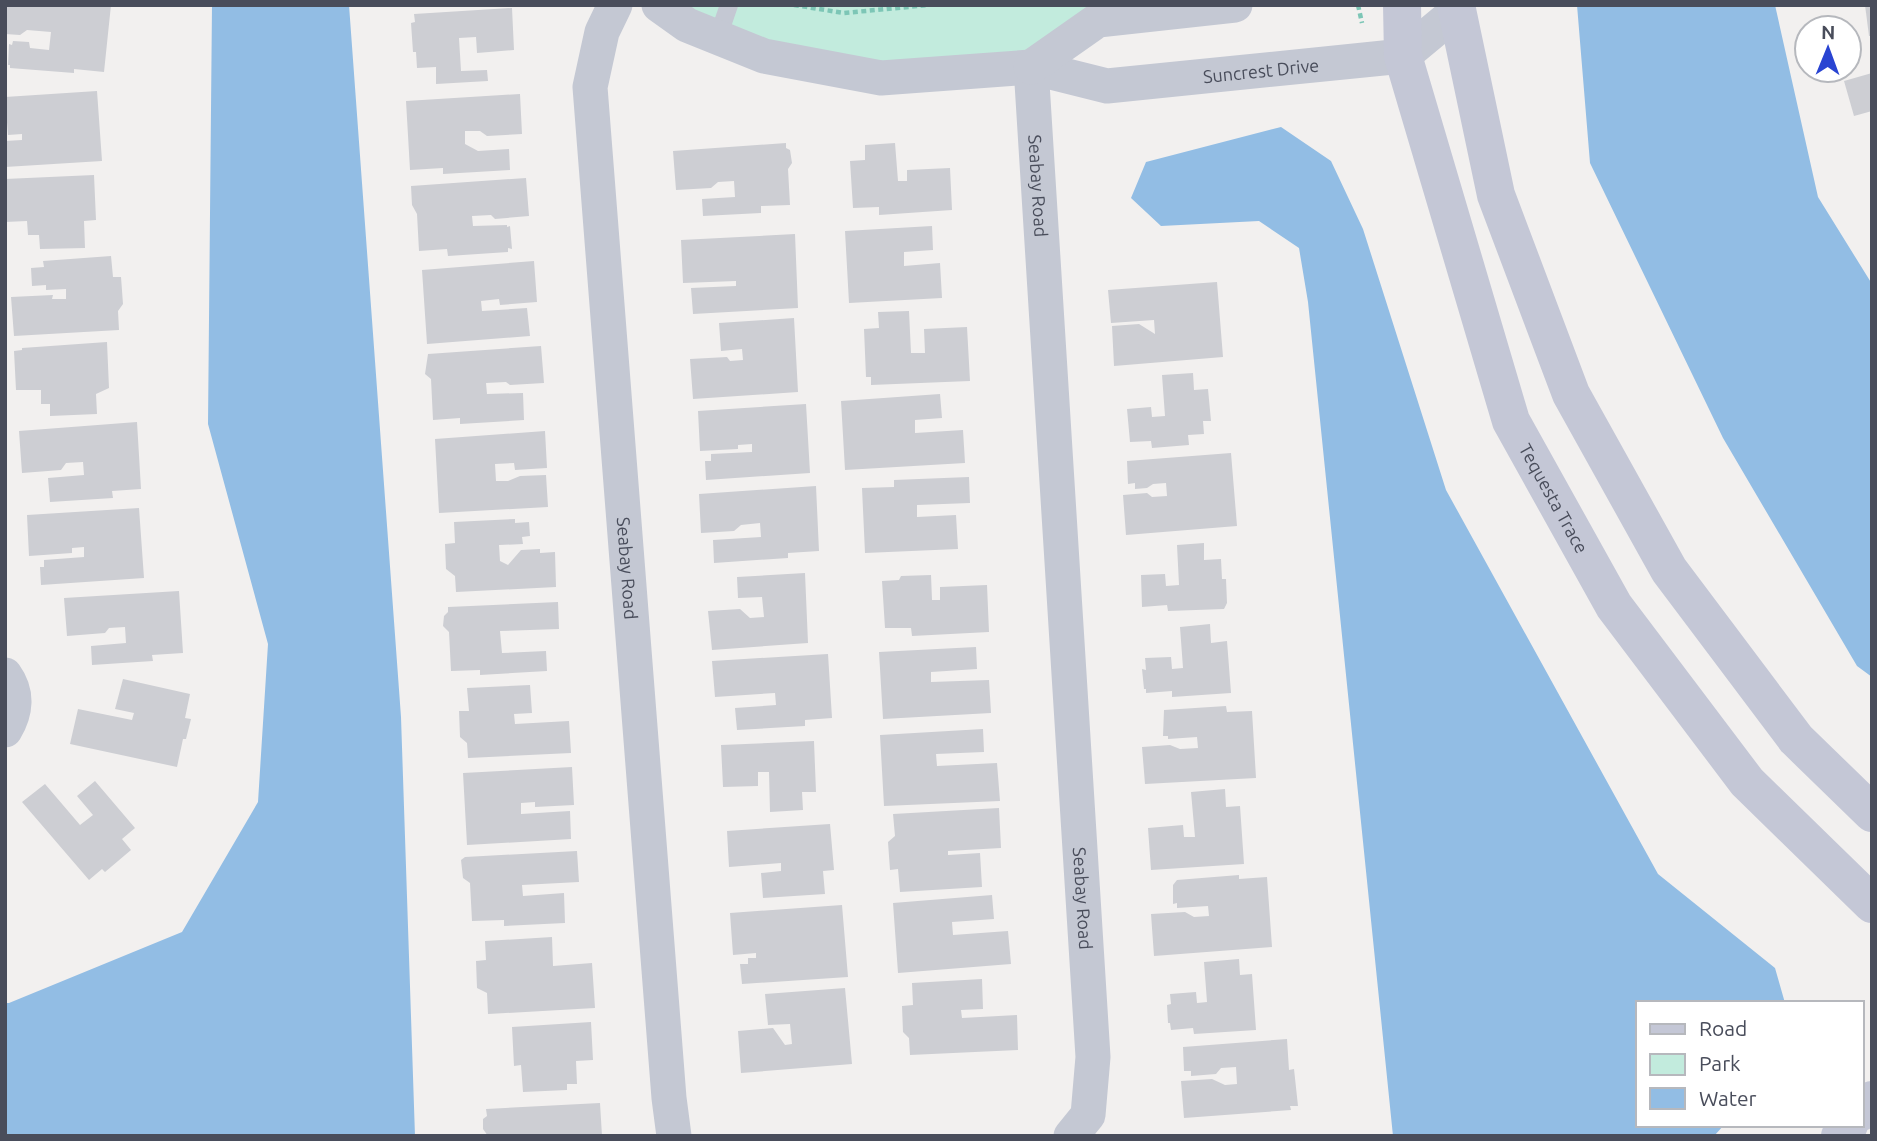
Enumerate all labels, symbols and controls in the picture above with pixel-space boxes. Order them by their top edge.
north arrow [1793,14,1863,84]
text: N [1821,21,1836,43]
street label: Suncrest Drive [1202,55,1320,86]
street label: Seabay Road [1025,134,1052,238]
street label: Tequesta Trace [1516,440,1592,556]
street label: Seabay Road [614,516,642,620]
street label: Seabay Road [1070,846,1096,950]
legend [1636,1001,1863,1127]
text: Road [1699,1016,1747,1040]
text: Park [1699,1051,1741,1075]
text: Water [1699,1086,1757,1110]

